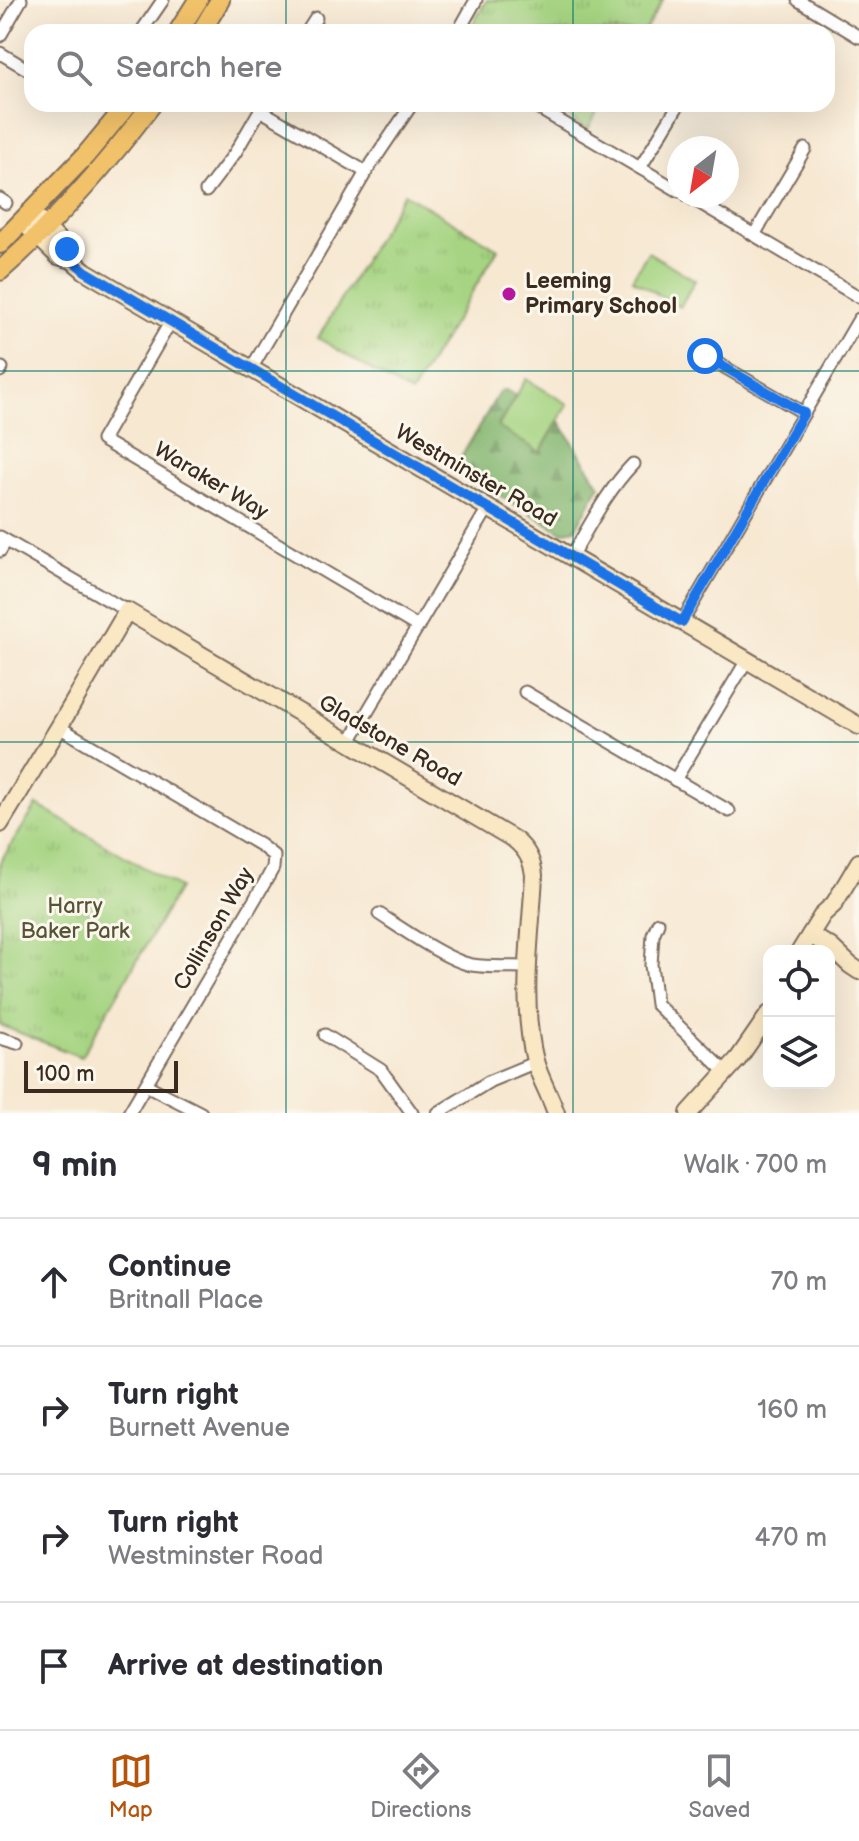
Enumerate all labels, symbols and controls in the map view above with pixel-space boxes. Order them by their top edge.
search box [24,24,835,112]
icon: search [52,46,96,90]
text: Search here [116,50,282,86]
north arrow [667,136,739,208]
route end [49,231,85,267]
place label: Leeming Primary School [525,268,677,320]
marker: Leeming Primary School [500,285,518,303]
route start [687,338,723,374]
street label: Westminster Road [390,419,562,533]
street label: Waraker Way [149,436,273,526]
street label: Gladstone Road [314,689,466,793]
street label: Collinson Way [168,863,260,995]
park label: Harry Baker Park [21,893,130,945]
map controls [763,945,835,1089]
button: locate [763,945,835,1017]
button: layers [763,1017,835,1089]
scale bar [24,1057,178,1093]
text: 100 m [36,1061,95,1088]
text: 9 min [32,1145,117,1186]
text: Walk · 700 m [683,1150,827,1181]
text: Continue [108,1249,231,1285]
icon: ahead [32,1260,76,1304]
text: 70 m [770,1267,827,1298]
text: Britnall Place [108,1285,263,1316]
text: Turn right [108,1377,239,1413]
icon: right [32,1388,76,1432]
text: 160 m [757,1395,827,1426]
text: Burnett Avenue [108,1413,290,1444]
text: Turn right [108,1505,239,1541]
icon: right [32,1516,76,1560]
text: 470 m [755,1523,827,1554]
text: Westminster Road [108,1541,324,1572]
icon: arrive [32,1644,76,1688]
text: Arrive at destination [108,1648,384,1684]
tab: Map [109,1749,153,1824]
tab: Directions [370,1749,471,1824]
tab: Saved [689,1749,750,1824]

